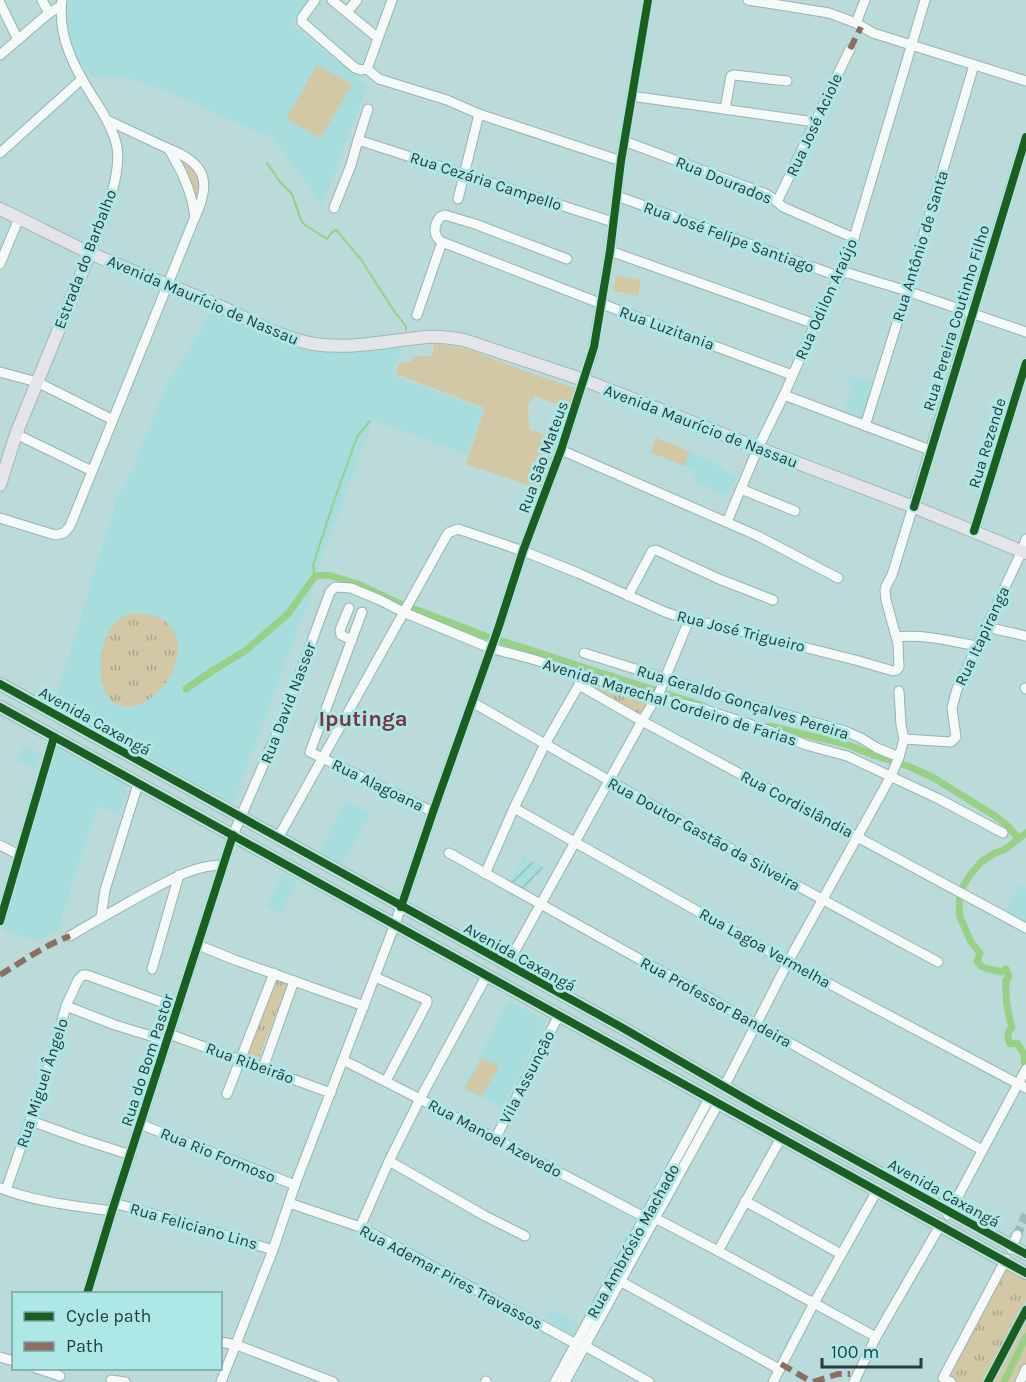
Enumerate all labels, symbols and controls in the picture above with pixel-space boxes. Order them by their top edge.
street label: Rua José Aciole [782,71,846,179]
street label: Rua Cezária Campello [408,147,564,215]
street label: Rua Dourados [673,152,775,208]
street label: Rua Antônio de Santa [888,168,952,324]
street label: Estrada do Barbalho [50,187,120,331]
street label: Rua José Felipe Santiago [641,197,817,277]
street label: Rua Pereira Coutinho Filho [919,223,993,413]
street label: Rua Odilon Araújo [791,235,861,363]
street label: Avenida Maurício de Nassau [104,251,302,349]
street label: Rua Luzitania [617,302,717,354]
street label: Avenida Maurício de Nassau [601,380,801,472]
street label: Rua Rezende [964,396,1010,490]
street label: Rua São Mateus [514,398,572,516]
street label: Rua Itapiranga [951,583,1013,689]
street label: Rua José Trigueiro [675,606,807,656]
street label: Rua David Nasser [256,640,320,766]
street label: Avenida Marechal Cordeiro de Farias [541,654,799,750]
street label: Rua Geraldo Gonçalves Pereira [635,661,851,743]
street label: Avenida Caxangá [36,682,154,760]
district label: Iputinga [318,706,408,732]
street label: Rua Alagoana [329,755,427,815]
street label: Rua Cordislândia [737,766,857,842]
street label: Rua Doutor Gastão da Silveira [605,773,803,895]
street label: Rua Lagoa Vermelha [696,904,834,992]
street label: Avenida Caxangá [461,918,579,996]
street label: Rua Professor Bandeira [637,953,795,1051]
street label: Rua do Bom Pastor [117,991,177,1129]
street label: Rua Miguel Ângelo [12,1016,72,1150]
street label: Vila Assunção [495,1027,559,1127]
street label: Rua Ribeirão [203,1038,297,1088]
street label: Rua Manoel Azevedo [425,1095,565,1181]
street label: Rua Rio Formoso [158,1123,278,1187]
street label: Avenida Caxangá [885,1154,1003,1232]
street label: Rua Ambrósio Machado [583,1161,683,1321]
street label: Rua Feliciano Lins [128,1199,260,1253]
street label: Rua Ademar Pires Travassos [356,1221,546,1333]
legend [12,1292,222,1370]
text: Cycle path [66,1305,151,1327]
scale bar [822,1331,921,1369]
text: Path [66,1335,104,1357]
text: 100 m [831,1341,879,1363]

